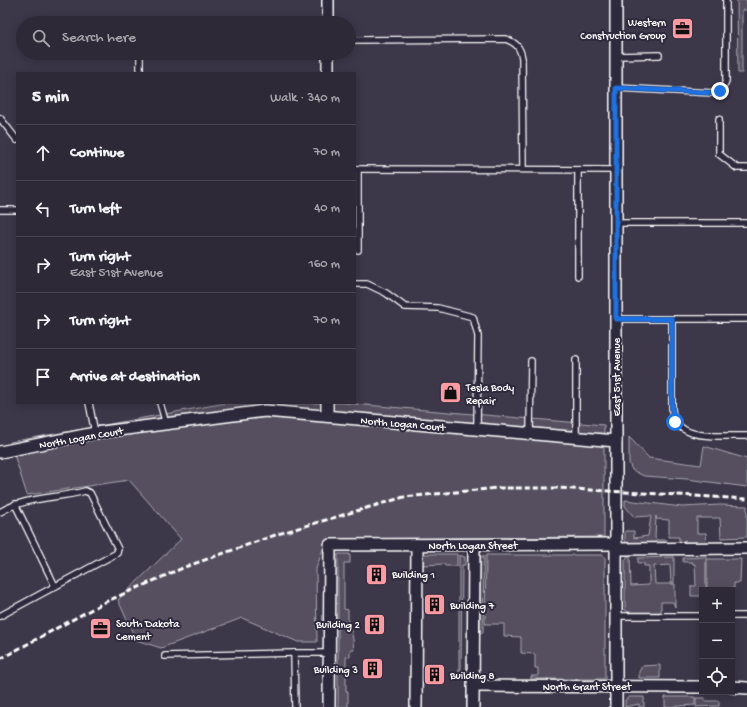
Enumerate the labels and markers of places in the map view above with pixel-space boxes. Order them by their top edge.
office icon: Western Construction Group [669,15,695,41]
place label: Western Construction Group [580,18,667,43]
shop icon: Tesla Body Repair [437,380,463,406]
place label: Tesla Body Repair [465,383,515,408]
building icon: Building 1 [364,561,390,587]
place label: Building 1 [391,570,435,582]
building icon: Building 7 [422,592,448,618]
place label: Building 7 [449,601,495,613]
building icon: Building 2 [362,611,388,637]
office icon: South Dakota Cement [88,616,114,642]
place label: South Dakota Cement [116,619,180,644]
place label: Building 2 [315,620,361,632]
building icon: Building 3 [360,656,386,682]
building icon: Building 8 [421,662,447,688]
place label: Building 3 [313,665,358,677]
place label: Building 8 [449,671,495,683]

